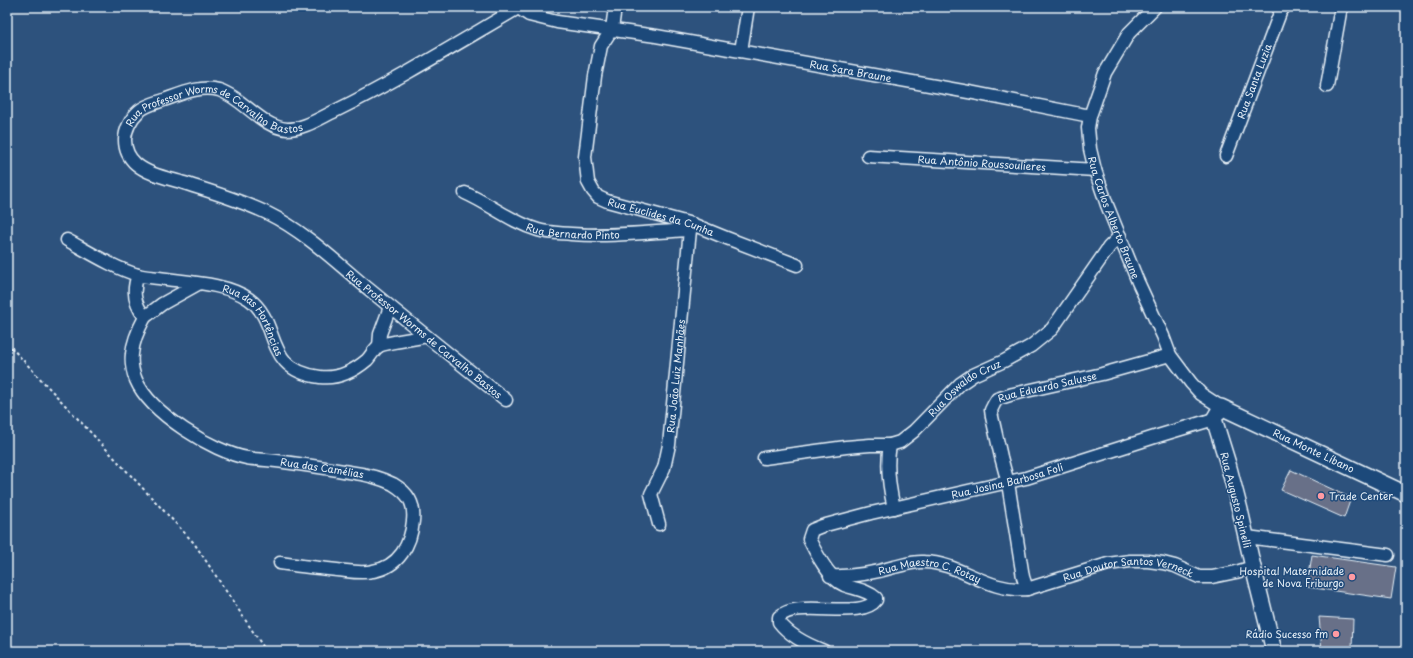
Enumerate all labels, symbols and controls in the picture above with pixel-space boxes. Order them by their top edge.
street label: Rua Santa Luzia [1233,40,1275,121]
street label: Rua Sara Braune [809,56,893,85]
text: Rua Professor Worms de Carvalho Bastos [121,80,305,136]
street label: Rua Professor Worms de Carvalho Bastos [117,119,317,137]
street label: Rua Antônio Roussoulieres [917,151,1047,174]
street label: Rua Carlos Alberto Braune [1085,155,1144,282]
street label: Rua Euclides da Cunha [606,194,717,240]
street label: Rua Bernardo Pinto [524,219,620,242]
street label: Rua Professor Worms de Carvalho Bastos [343,266,506,402]
street label: Rua das Hortências [221,280,288,359]
street label: Rua João Luiz Manhães [662,318,688,433]
street label: Rua Oswaldo Cruz [924,355,1003,420]
street label: Rua Eduardo Salusse [996,367,1098,405]
street label: Rua Monte Líbano [1271,424,1358,476]
street label: Rua Augusto Spinelli [1217,450,1256,550]
street label: Rua das Camélias [279,454,366,481]
street label: Rua Josina Barbosa Foli [950,459,1065,502]
place label: Trade Center [1329,488,1393,503]
marker: Trade Center [1316,491,1326,501]
text: Rua Doutor Santos Verneck [1061,553,1196,585]
street label: Rua Maestro C. Rotay [877,554,984,586]
place label: Hospital Maternidade de Nova Friburgo [1239,563,1344,590]
street label: Rua Doutor Santos Verneck [1061,571,1195,585]
marker: Hospital Maternidade de Nova Friburgo [1347,572,1357,582]
place label: Rádio Sucesso fm [1246,626,1328,641]
marker: Rádio Sucesso fm [1331,629,1341,639]

